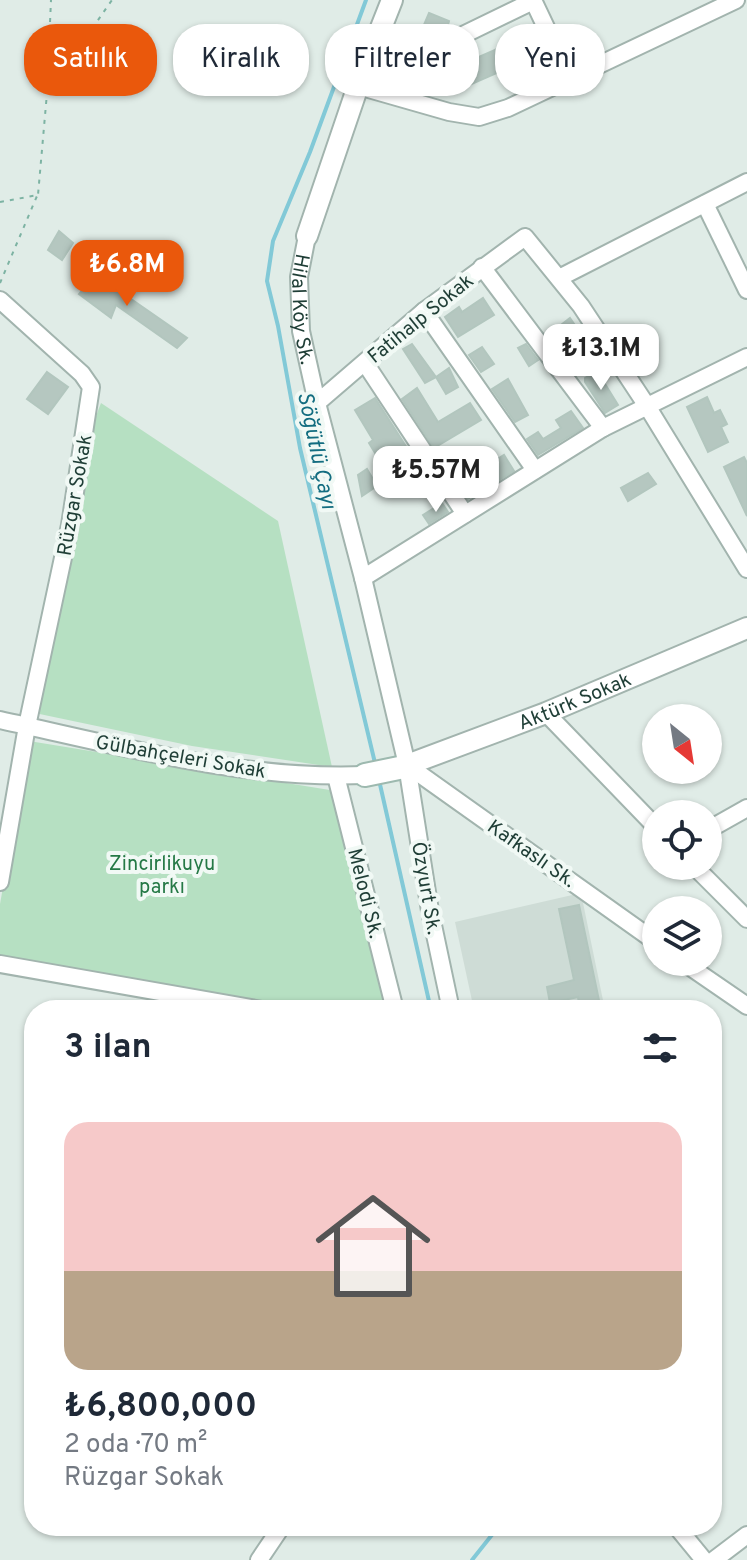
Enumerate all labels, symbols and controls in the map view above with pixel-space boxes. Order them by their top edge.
chip: Satılık [24,24,157,96]
chip: Kiralık [173,24,309,96]
chip: Filtreler [325,24,479,96]
chip: Yeni [495,24,605,96]
pin: ₺6.8M [71,240,183,308]
text: ₺6.8M [89,249,165,282]
street label: Hilal Köy Sk. [284,251,319,367]
street label: Fatihalp Sokak [363,269,480,370]
pin: ₺13.1M [536,324,666,392]
text: ₺13.1M [561,333,641,366]
water label: Söğütlü Çayı [290,389,341,512]
street label: Rüzgar Sokak [52,432,99,558]
pin: ₺5.57M [371,446,501,514]
text: ₺5.57M [391,455,481,488]
street label: Aktürk Sokak [515,667,636,737]
north arrow [642,704,722,784]
map controls [642,704,722,976]
street label: Gülbahçeleri Sokak [93,730,268,786]
button: locate [642,800,722,880]
street label: Kafkaslı Sk. [481,815,580,895]
street label: Özyurt Sk. [404,840,447,937]
street label: Melodi Sk. [340,846,388,941]
park label: Zincirlikuyu parkı [109,852,215,901]
button: layers [642,896,722,976]
icon: filters [638,1026,682,1070]
text: 3 ilan [64,1027,152,1070]
icon: home [301,1174,445,1318]
text: ₺6,800,000 [64,1386,257,1429]
text: 2 oda · 70 m² [64,1429,207,1462]
text: Rüzgar Sokak [64,1462,224,1495]

